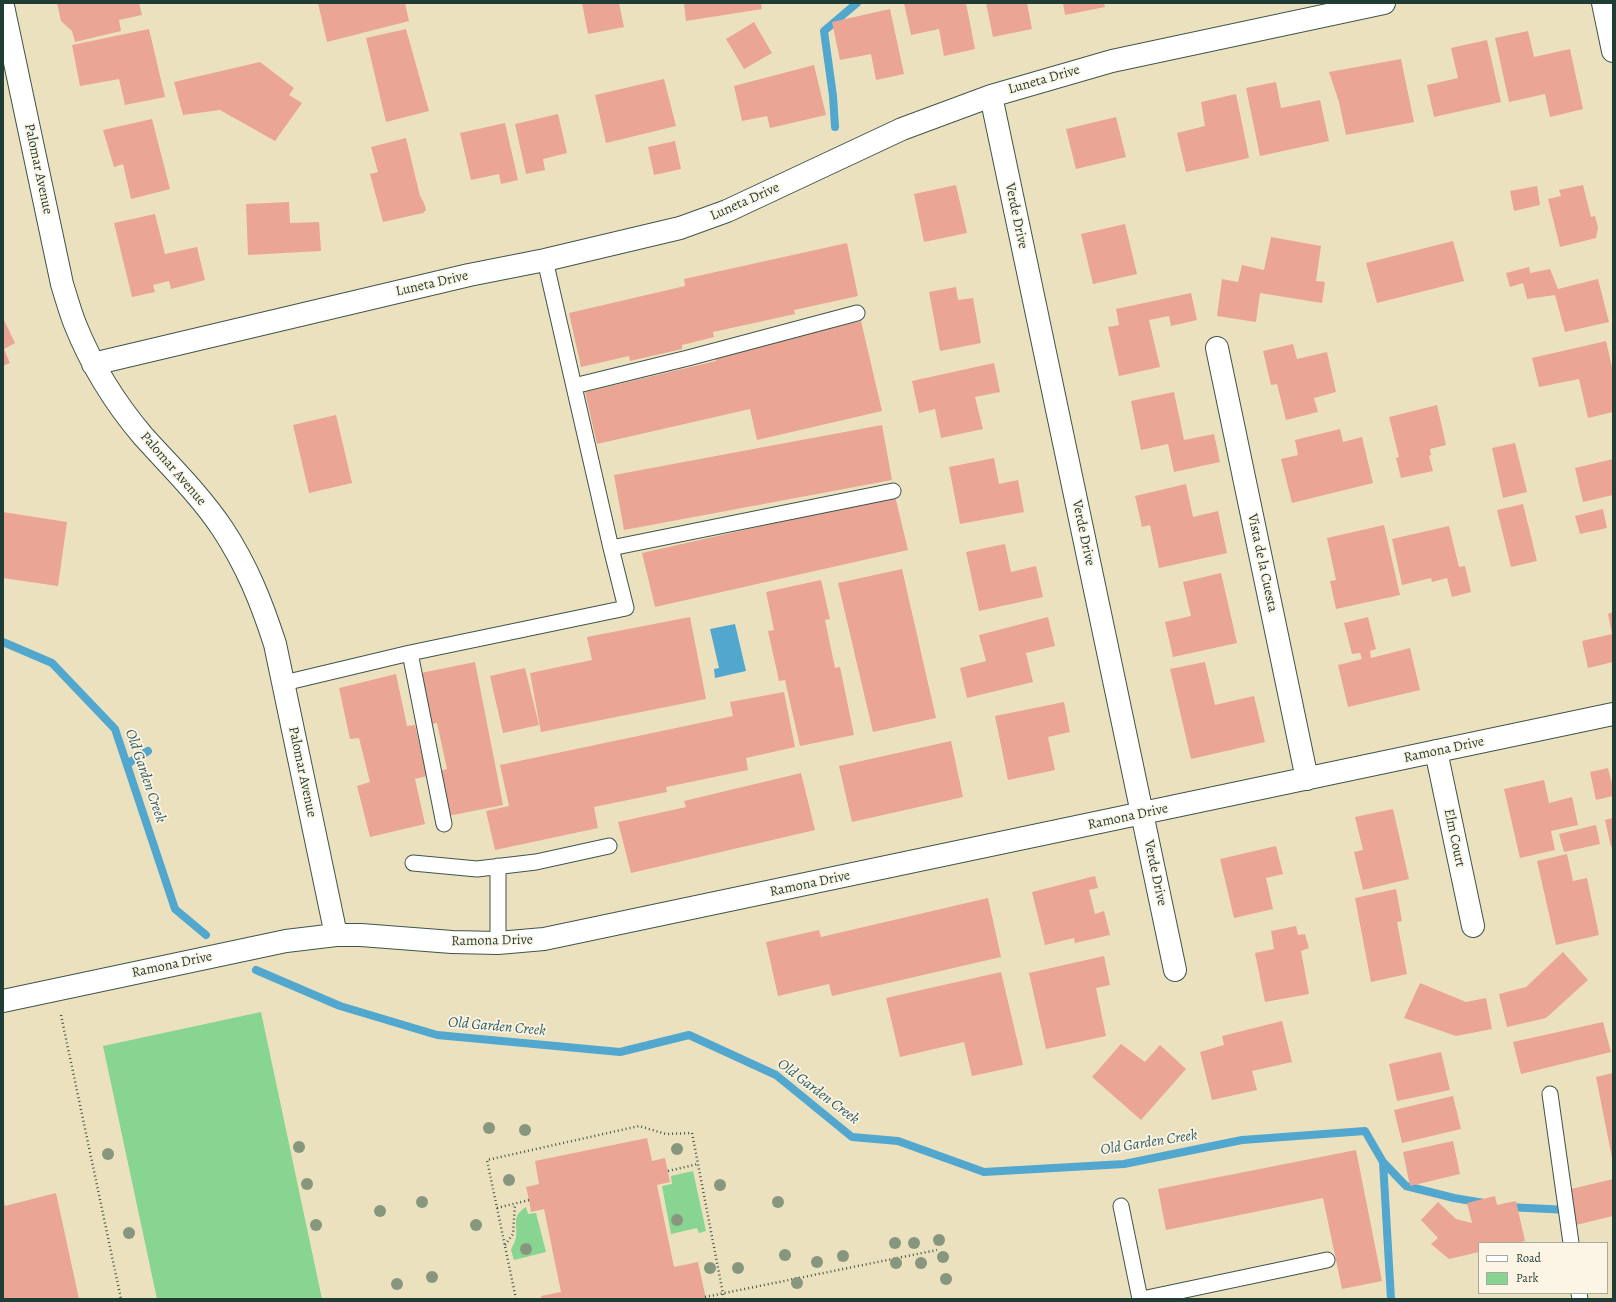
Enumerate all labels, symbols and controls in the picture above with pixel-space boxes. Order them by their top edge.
street label: Luneta Drive [1006,62,1082,98]
street label: Palomar Avenue [20,122,56,216]
street label: Luneta Drive [708,179,782,225]
street label: Verde Drive [1001,181,1031,251]
street label: Luneta Drive [394,267,470,301]
street label: Palomar Avenue [136,429,210,509]
street label: Verde Drive [1068,498,1098,568]
street label: Vista de la Cuesta [1243,512,1281,614]
street label: Palomar Avenue [284,725,320,819]
water label: Old Garden Creek [121,727,169,825]
street label: Ramona Drive [1402,733,1486,767]
street label: Ramona Drive [1086,800,1170,834]
street label: Elm Court [1440,807,1468,869]
street label: Verde Drive [1140,838,1170,908]
street label: Ramona Drive [768,867,852,901]
street label: Ramona Drive [451,932,533,950]
street label: Ramona Drive [130,948,214,982]
water label: Old Garden Creek [447,1014,547,1040]
water label: Old Garden Creek [773,1055,863,1129]
water label: Old Garden Creek [1099,1126,1199,1160]
legend [1478,1242,1608,1294]
text: Road [1516,1250,1541,1266]
text: Park [1516,1270,1539,1286]

